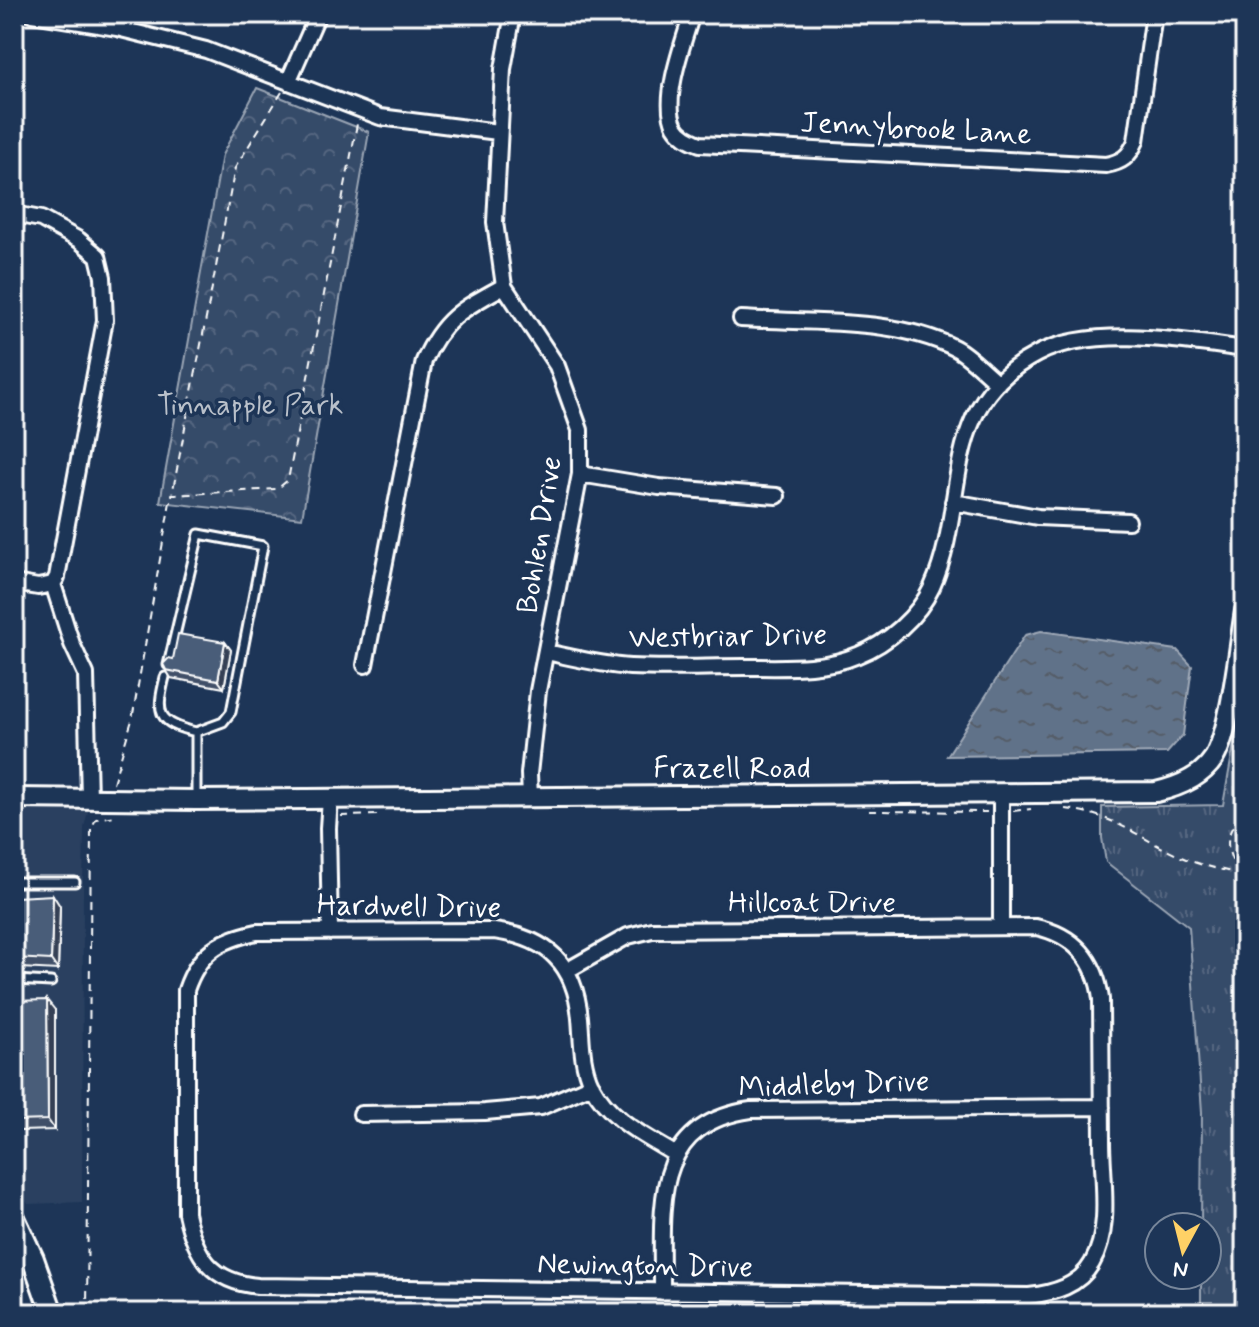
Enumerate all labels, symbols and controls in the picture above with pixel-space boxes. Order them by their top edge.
street label: Jennybrook Lane [799,103,1033,155]
park label: Tinnapple Park [157,386,343,425]
street label: Bohlen Drive [508,454,572,616]
street label: Westbriar Drive [629,616,827,658]
street label: Frazell Road [653,749,811,788]
street label: Hillcoat Drive [728,883,896,922]
street label: Hardwell Drive [317,886,501,928]
street label: Middleby Drive [738,1062,930,1108]
north arrow [1143,1211,1223,1291]
street label: Newington Drive [537,1245,753,1287]
text: N [1172,1254,1190,1284]

